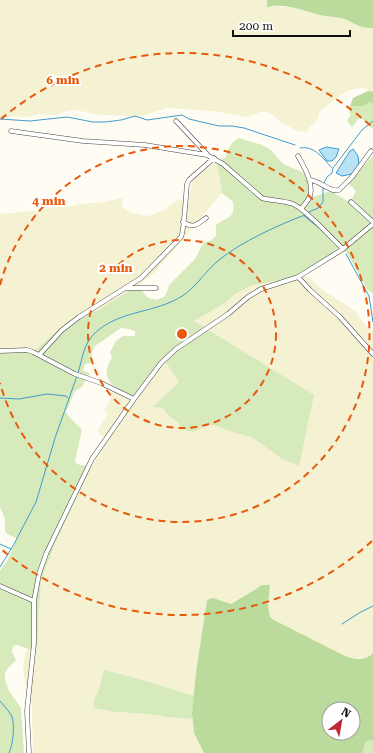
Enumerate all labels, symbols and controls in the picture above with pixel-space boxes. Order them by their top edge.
scale bar [233,12,350,38]
text: 200 m [239,19,273,33]
text: 6 min [46,73,80,87]
text: 4 min [32,194,66,208]
text: 2 min [99,261,133,275]
centre of rings [175,327,189,341]
north arrow [321,701,361,741]
text: N [339,705,353,721]

